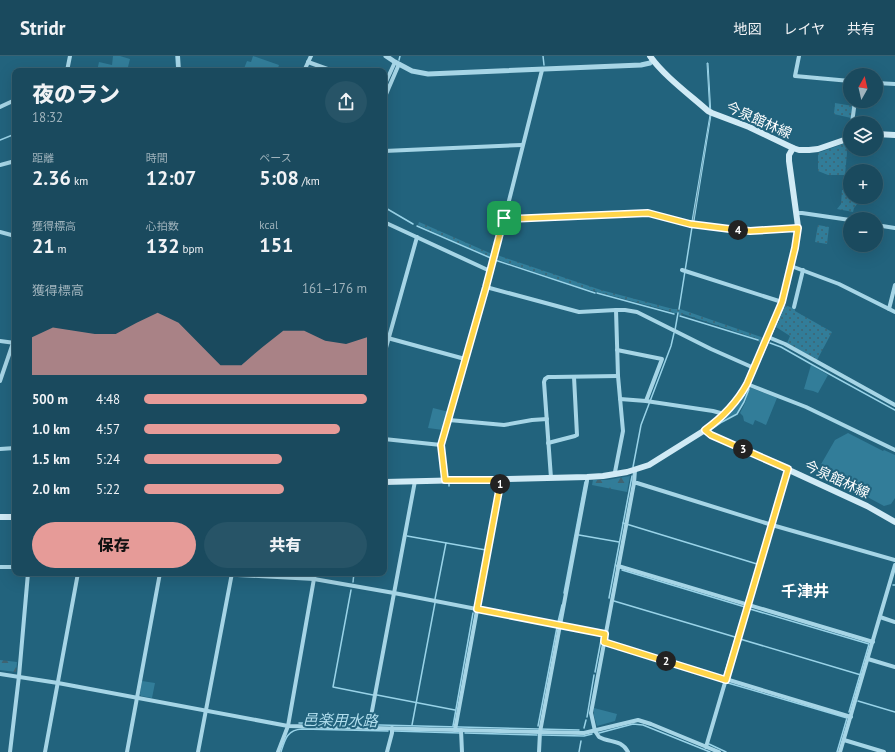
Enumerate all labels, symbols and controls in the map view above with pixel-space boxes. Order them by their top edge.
text: Stridr [20,16,65,40]
text: 地図 [733,20,761,38]
text: レイヤ [783,20,825,38]
text: 共有 [847,20,875,38]
north arrow [843,68,883,108]
map controls [843,68,883,252]
text: 夜のラン [32,80,120,108]
button: share [325,81,367,123]
street label: 今泉館林線 [723,98,795,142]
text: 18:32 [32,109,63,126]
button: layers [843,116,883,156]
text: 距離 [32,151,54,165]
text: 時間 [146,151,168,165]
text: ペース [259,151,292,165]
button: + [843,164,883,204]
text: 2.36 [32,165,71,191]
text: 12:07 [146,165,196,191]
text: 5:08 [259,165,299,191]
text: km [71,174,88,188]
text: /km [299,174,320,188]
pin [487,201,521,235]
icon: arrive [493,207,515,229]
button: − [843,212,883,252]
text: kcal [259,218,278,232]
text: 獲得標高 [32,219,76,233]
text: 心拍数 [146,219,179,233]
pin: 4 [728,220,748,240]
text: 4 [735,223,741,237]
text: 151 [259,232,293,258]
text: 21 [32,233,55,259]
text: 132 [146,233,180,259]
text: m [55,242,67,256]
text: bpm [180,242,203,256]
text: 161–176 m [302,280,367,297]
text: 獲得標高 [32,282,84,299]
text: 500 m [32,391,68,408]
text: 4:48 [96,391,120,408]
text: 1.0 km [32,421,70,438]
text: 4:57 [96,421,120,438]
pin: 3 [733,439,753,459]
text: 3 [740,442,746,456]
text: 1.5 km [32,451,70,468]
text: 5:24 [96,451,120,468]
street label: 今泉館林線 [801,456,873,502]
pin: 1 [490,474,510,494]
text: 1 [497,477,503,491]
text: 2.0 km [32,481,70,498]
text: 5:22 [96,481,120,498]
button: 保存 [32,522,196,568]
button: 共有 [204,522,367,568]
district label: 千津井 [781,581,829,601]
pin: 2 [656,651,676,671]
text: 2 [663,654,669,668]
water label: 邑楽用水路 [302,710,380,730]

